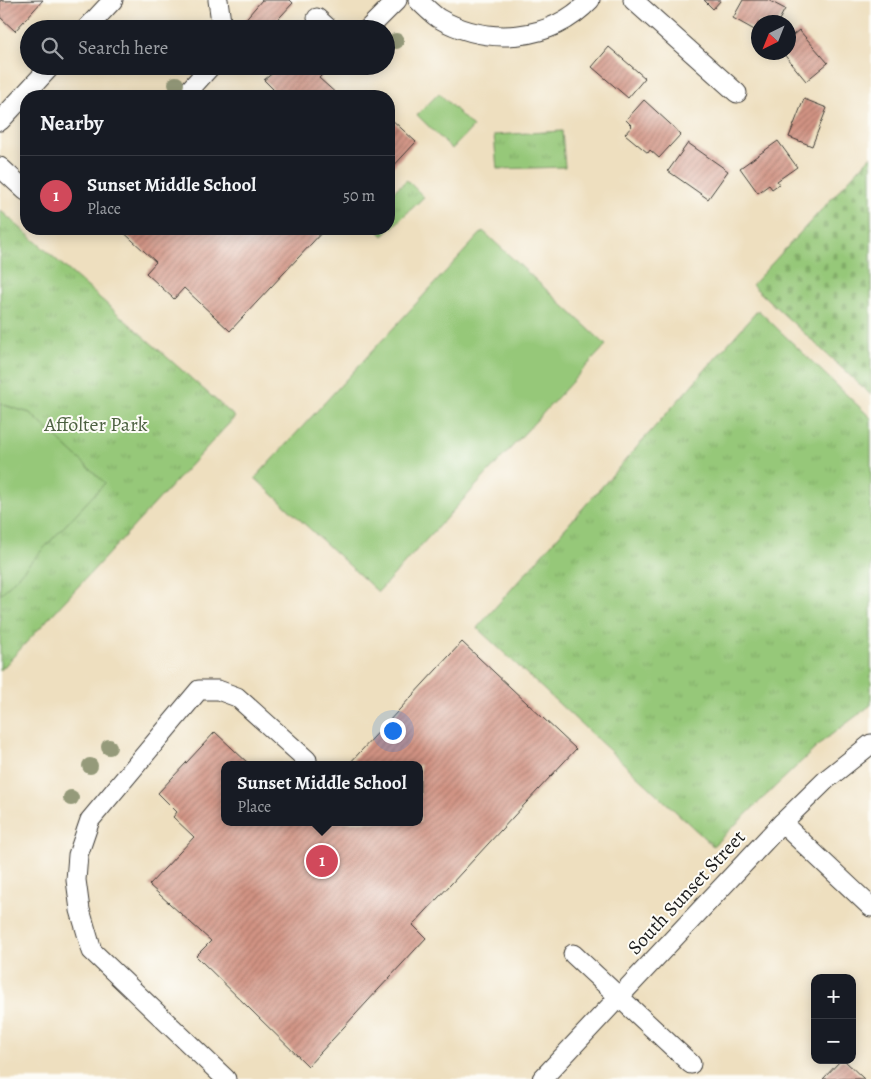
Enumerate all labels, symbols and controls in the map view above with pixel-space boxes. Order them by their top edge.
north arrow [751,15,796,60]
search box [20,20,395,75]
icon: search [38,34,66,62]
text: Search here [78,35,168,61]
text: Nearby [40,109,103,137]
text: Sunset Middle School [87,172,256,198]
text: 1 [53,185,59,207]
text: 50 m [343,185,375,207]
text: Place [87,198,121,220]
park label: Affolter Park [43,411,148,438]
your location [380,718,406,744]
popup [221,761,423,826]
text: Sunset Middle School [237,770,407,796]
text: Place [237,796,271,818]
street label: South Sunset Street [621,824,752,961]
pin: 1 [306,842,338,880]
map controls [811,974,856,1064]
button: + [811,974,856,1019]
button: − [811,1019,856,1064]

